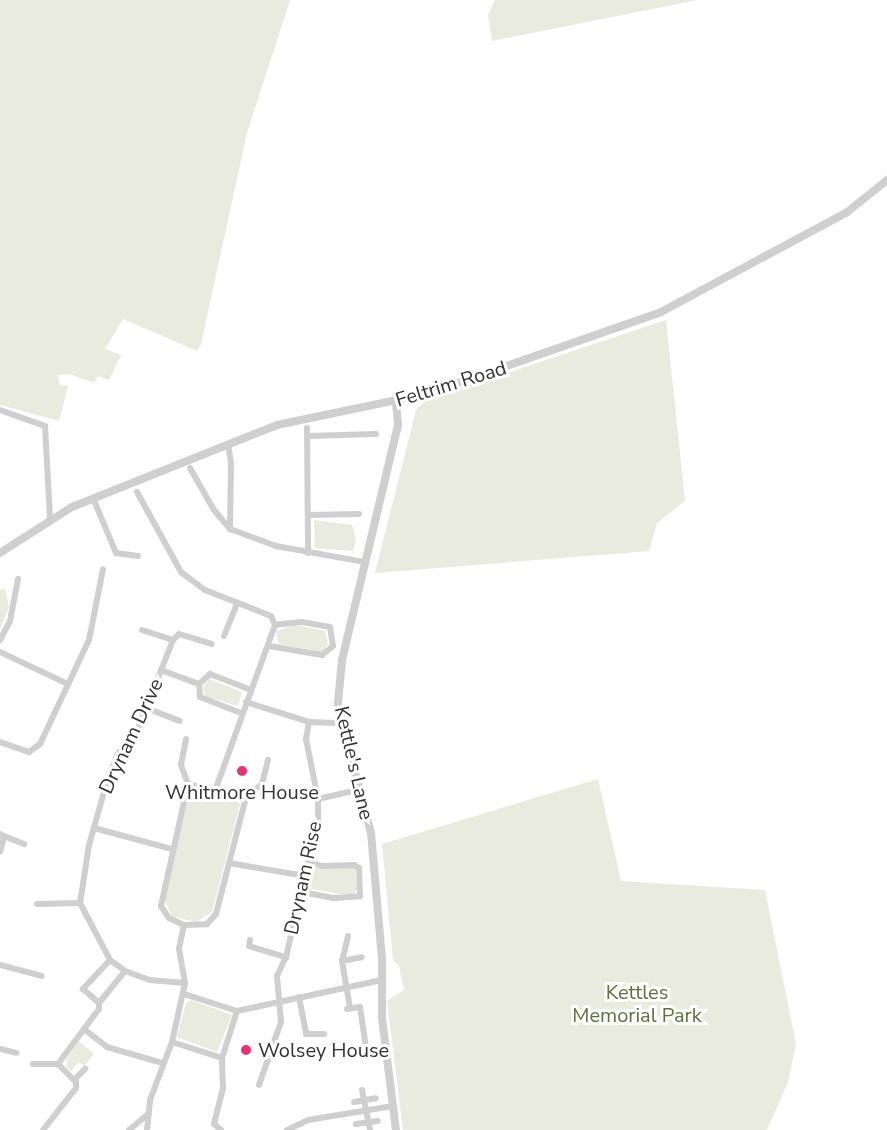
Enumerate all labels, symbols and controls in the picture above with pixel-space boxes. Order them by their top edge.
street label: Feltrim Road [393,356,509,412]
street label: Drynam Drive [94,674,168,798]
street label: Kettle's Lane [329,704,379,822]
marker: Whitmore House [235,764,249,778]
place label: Whitmore House [165,780,319,804]
street label: Drynam Rise [279,819,327,937]
park label: Kettles Memorial Park [572,980,702,1027]
place label: Wolsey House [258,1038,389,1062]
marker: Wolsey House [239,1043,253,1057]

